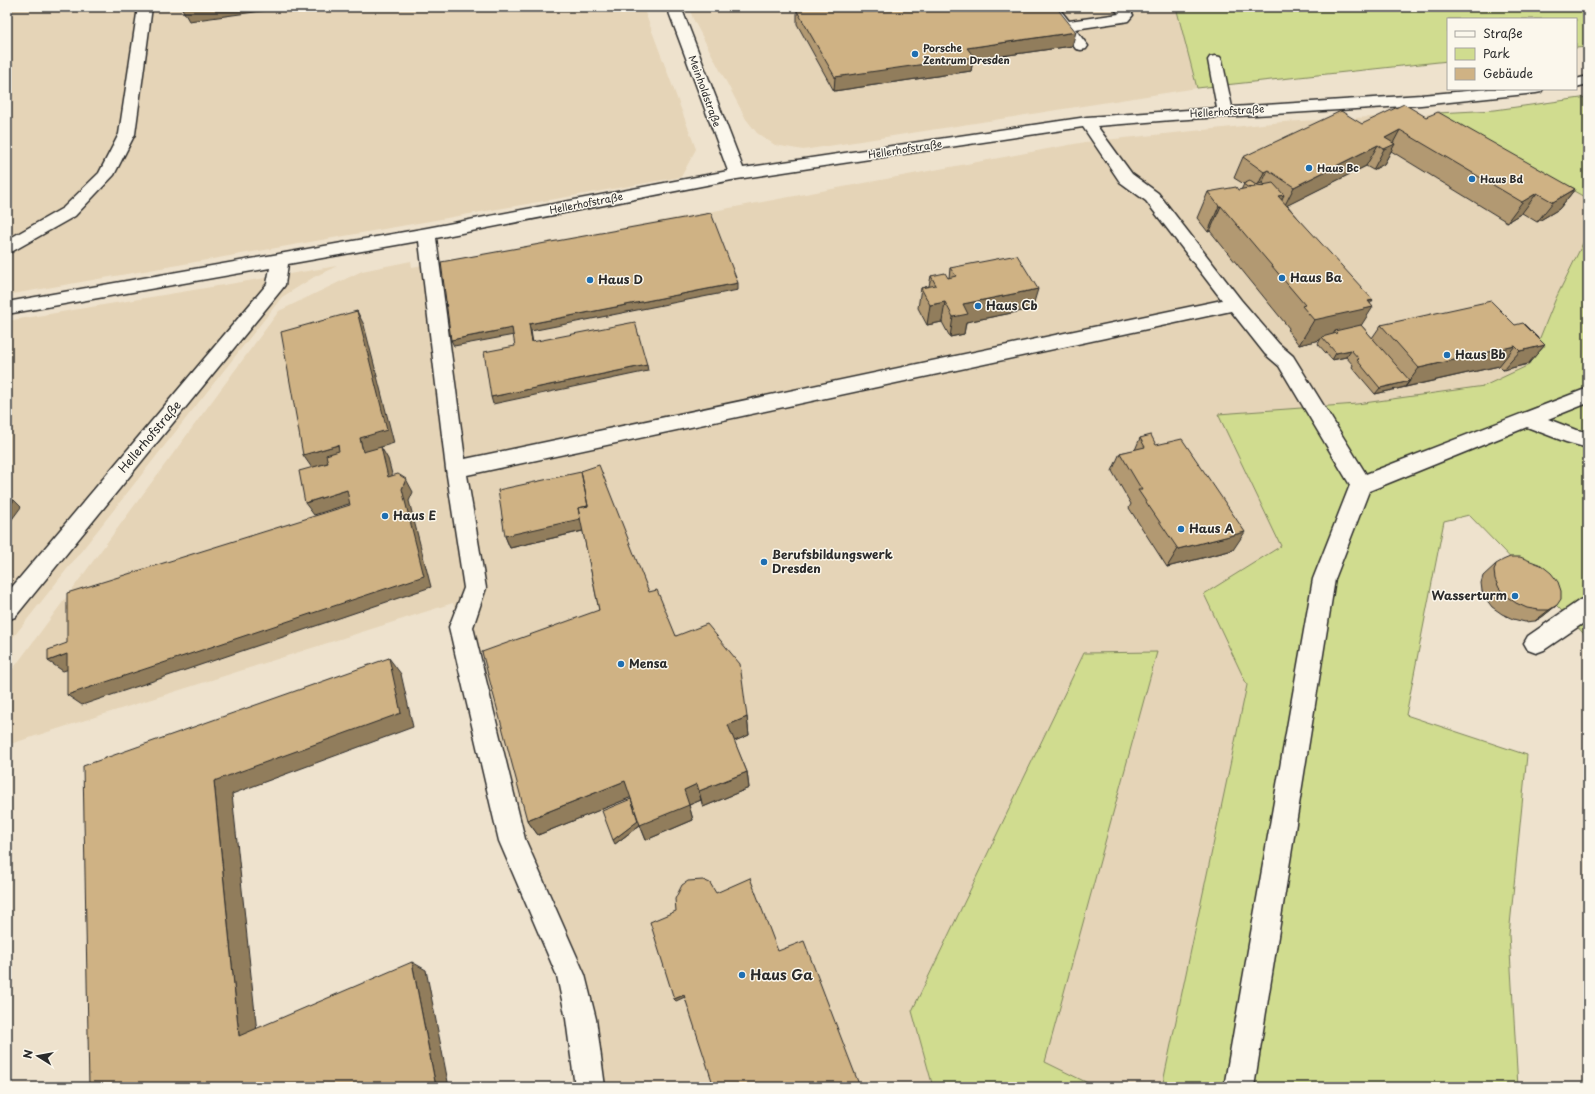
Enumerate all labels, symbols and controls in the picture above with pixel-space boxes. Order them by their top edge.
legend [1447,18,1577,90]
text: Straße [1483,24,1523,42]
place label: Porsche Zentrum Dresden [923,40,1010,67]
text: Park [1483,44,1510,62]
marker: Porsche Zentrum Dresden [910,49,920,59]
street label: Meinholdstraße [686,53,725,129]
text: Gebäude [1483,64,1533,82]
street label: Hellerhofstraße [1189,100,1265,121]
street label: Hellerhofstraße [867,135,943,162]
place label: Haus Bc [1317,160,1359,175]
marker: Haus Bc [1304,163,1314,173]
place label: Haus Bd [1480,171,1523,186]
marker: Haus Bd [1467,174,1477,184]
street label: Hellerhofstraße [548,188,624,217]
place label: Haus Ba [1290,268,1343,286]
place label: Haus D [598,270,643,288]
marker: Haus Ba [1277,273,1287,283]
marker: Haus D [585,275,595,285]
place label: Haus Cb [986,296,1037,314]
marker: Haus Cb [973,301,983,311]
place label: Haus Bb [1455,345,1506,363]
marker: Haus Bb [1442,350,1452,360]
street label: Hellerhofstraße [114,396,185,476]
place label: Haus E [393,506,436,524]
marker: Haus E [380,511,390,521]
place label: Haus A [1189,519,1234,537]
marker: Haus A [1176,524,1186,534]
place label: Berufsbildungswerk Dresden [772,545,893,577]
marker: Berufsbildungswerk Dresden [759,557,769,567]
place label: Wasserturm [1432,586,1507,604]
marker: Wasserturm [1510,591,1520,601]
place label: Mensa [629,654,668,672]
marker: Mensa [616,659,626,669]
place label: Haus Ga [750,964,813,985]
marker: Haus Ga [737,970,747,980]
north arrow [18,1036,58,1076]
text: N [19,1048,37,1060]

